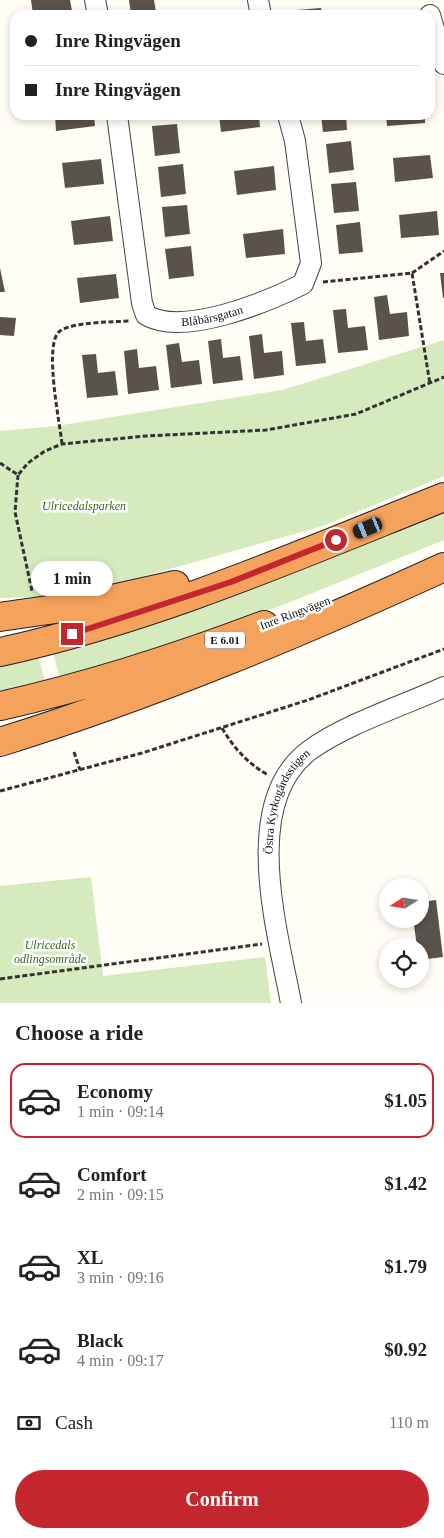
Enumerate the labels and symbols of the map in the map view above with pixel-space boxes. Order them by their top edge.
street label: Blåbärsgatan [181,303,245,329]
park label: Ulricedalsparken [42,499,126,513]
car [351,515,384,541]
route start [325,529,347,551]
callout: 1 min [31,562,113,596]
street label: Inre Ringvägen [258,593,332,633]
route end [61,623,83,645]
road number: E 6.01 [205,632,245,648]
street label: Östra Kyrkogårdsstigen [262,746,313,854]
north arrow [379,878,429,928]
park label: Ulricedals odlingsområde [14,938,87,966]

